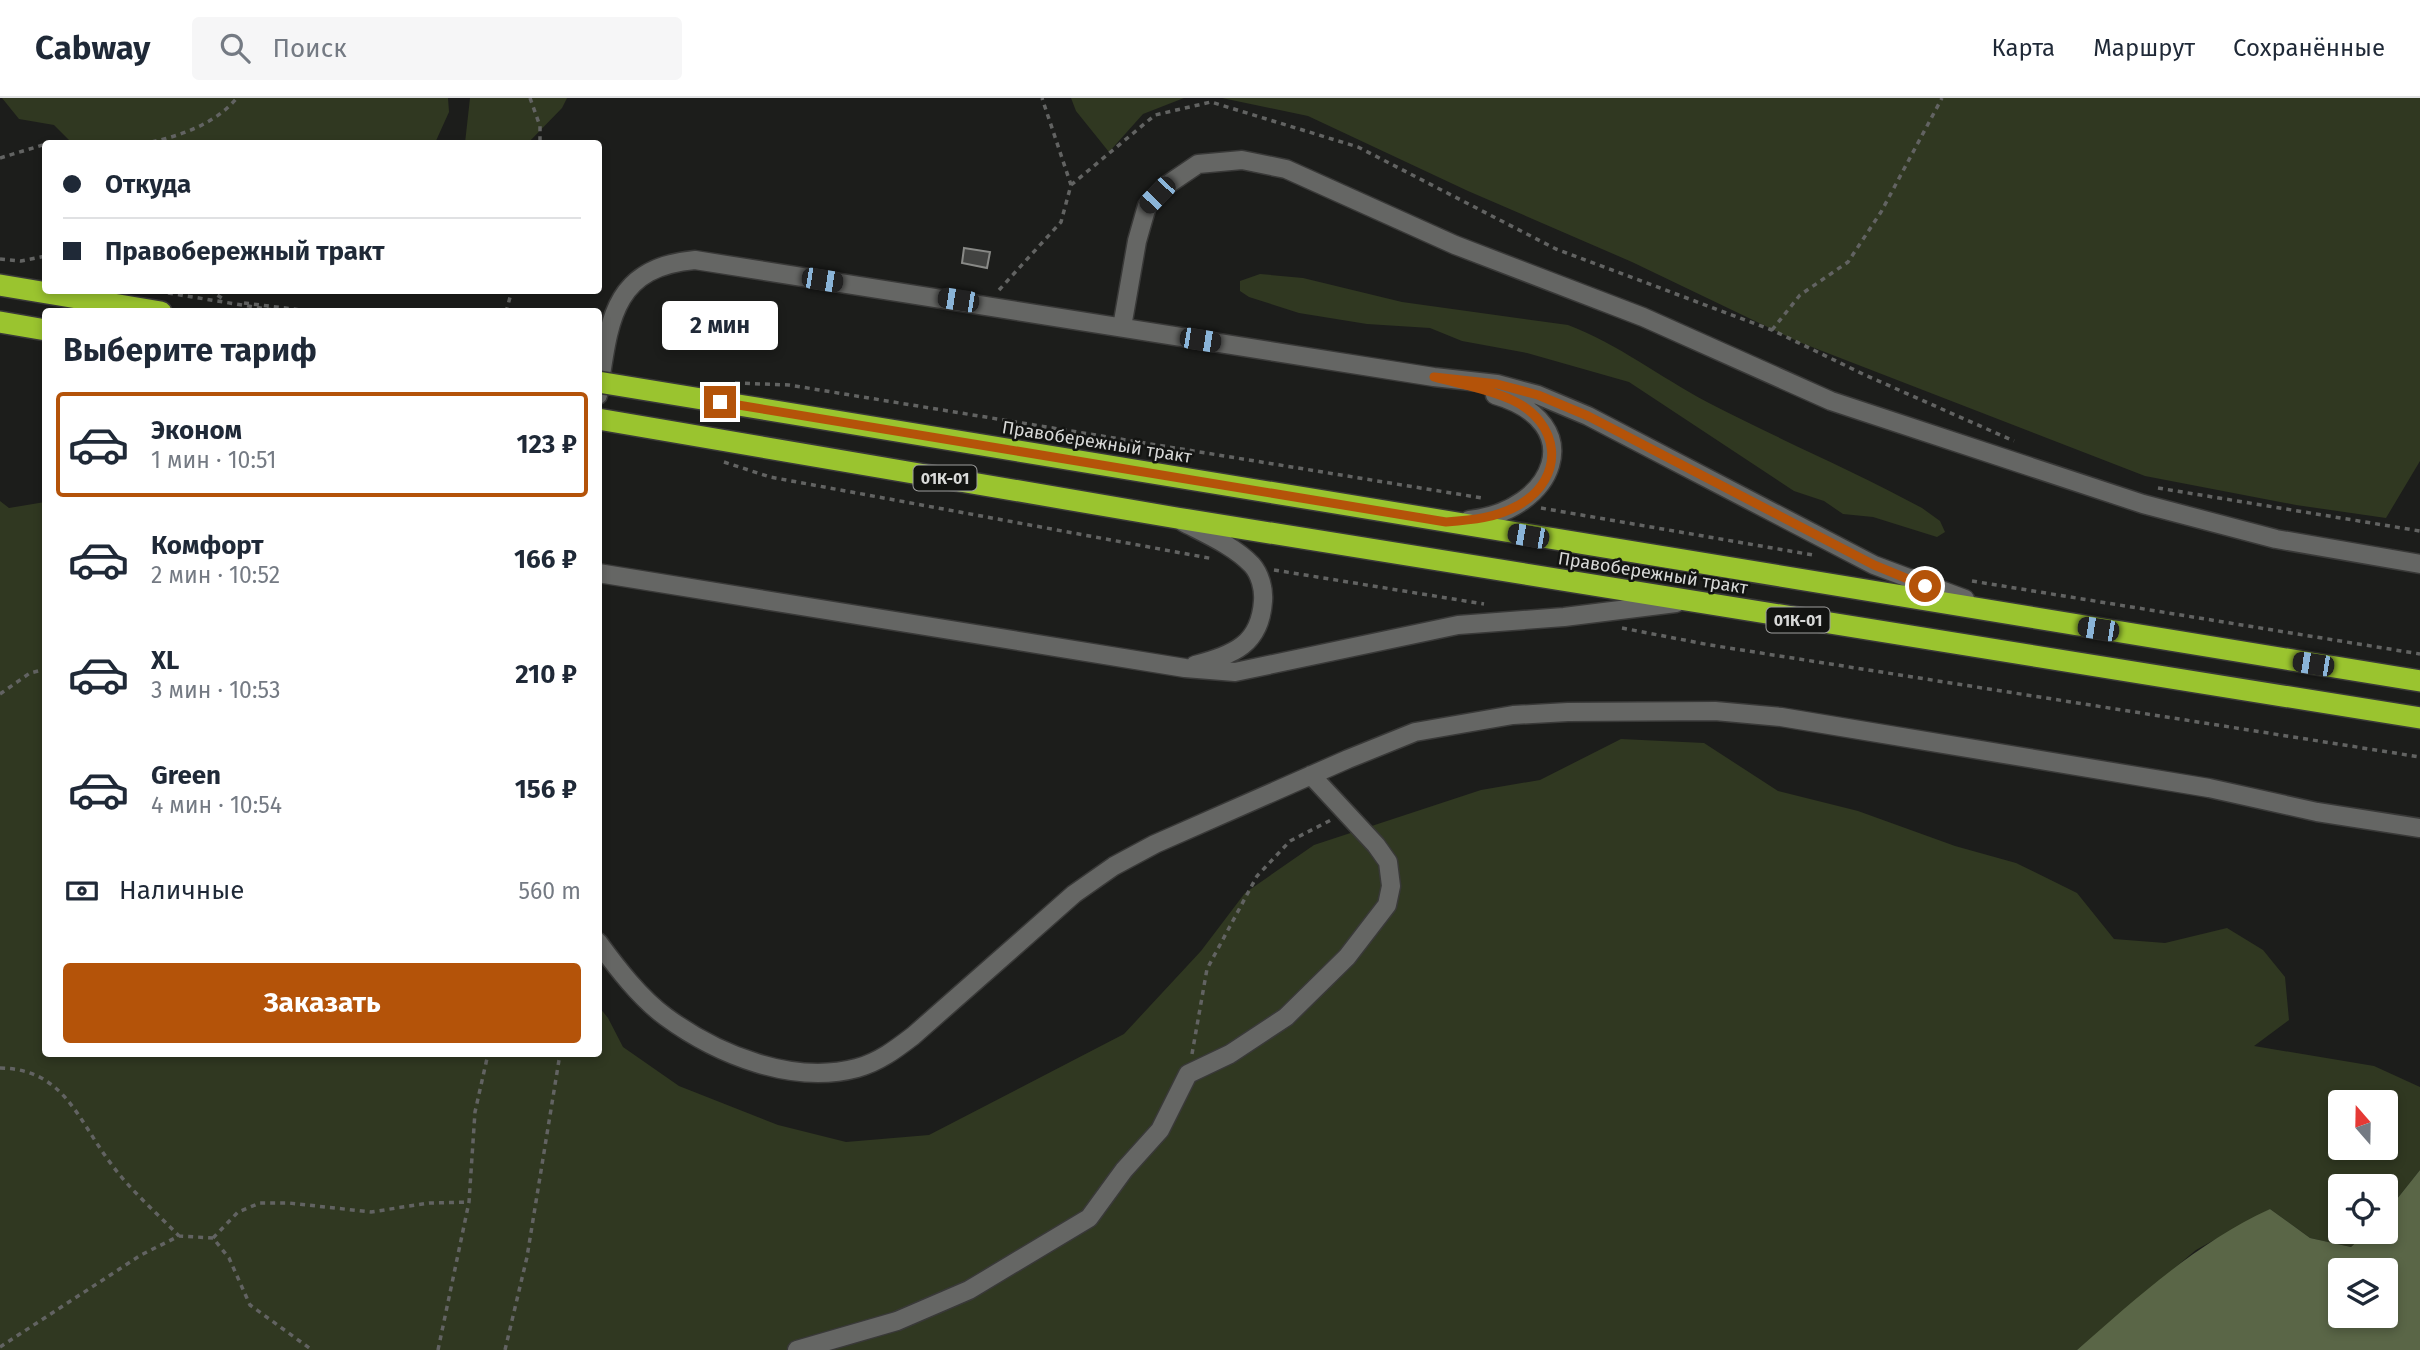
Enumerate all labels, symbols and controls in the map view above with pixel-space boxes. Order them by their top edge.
search box [192,17,682,80]
text: Cabway [35,28,150,68]
icon: search [216,29,254,67]
text: Поиск [272,33,347,64]
text: Карта [1992,34,2055,62]
text: Маршрут [2093,34,2195,62]
text: Сохранённые [2233,34,2385,62]
text: Откуда [105,169,191,200]
car [1135,173,1180,217]
text: Правобережный тракт [105,236,385,267]
car [800,266,845,294]
car [936,286,981,314]
callout: 2 мин [662,300,778,350]
text: 2 мин [690,311,750,339]
car [1178,326,1223,354]
text: Выберите тариф [63,331,317,369]
route end [704,386,736,418]
icon: car [67,413,130,476]
text: Эконом [151,415,242,446]
street label: Правобережный тракт [1001,416,1194,468]
text: 123 ₽ [516,429,577,460]
text: 1 мин · 10:51 [151,446,276,474]
road number: 01К-01 [914,466,976,490]
car [1506,522,1551,550]
icon: car [67,528,130,591]
text: Комфорт [151,530,264,561]
text: 166 ₽ [514,544,577,575]
street label: Правобережный тракт [1557,547,1750,599]
text: 2 мин · 10:52 [151,561,280,589]
route start [1909,570,1941,602]
road number: 01К-01 [1766,607,1829,632]
car [2076,615,2121,643]
icon: car [67,643,130,706]
text: XL [151,645,179,676]
car [2291,650,2336,678]
text: 210 ₽ [515,659,577,690]
text: 3 мин · 10:53 [151,676,280,704]
icon: car [67,758,130,821]
text: Green [151,760,221,791]
text: 156 ₽ [515,774,577,805]
text: 4 мин · 10:54 [151,791,282,819]
icon: cash [63,872,101,910]
text: Наличные [119,875,244,906]
text: 560 m [519,877,581,905]
button: Заказать [63,963,581,1043]
north arrow [2328,1090,2398,1160]
map controls [2328,1090,2398,1328]
button: locate [2328,1174,2398,1244]
button: layers [2328,1258,2398,1328]

